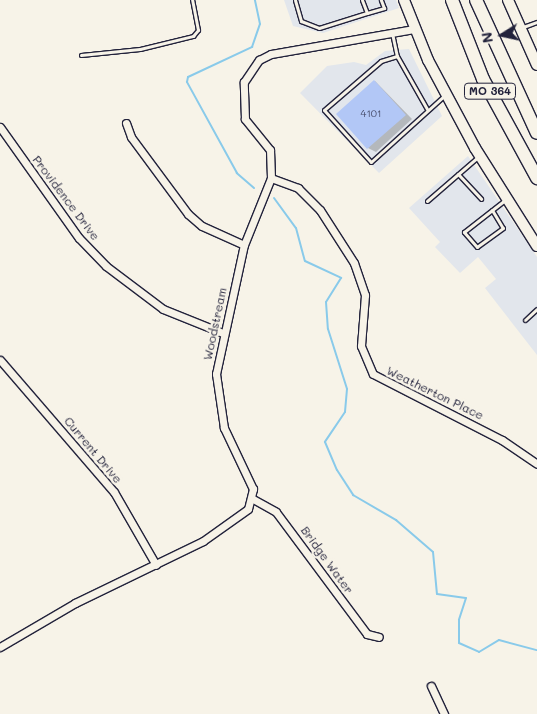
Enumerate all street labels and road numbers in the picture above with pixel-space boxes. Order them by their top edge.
road number: MO 364 [464,82,516,100]
street label: Providence Drive [29,153,103,243]
street label: Woodstream [200,286,230,362]
street label: Weatherton Place [384,363,486,423]
street label: Current Drive [61,414,125,486]
street label: Bridge Water [298,524,356,596]

